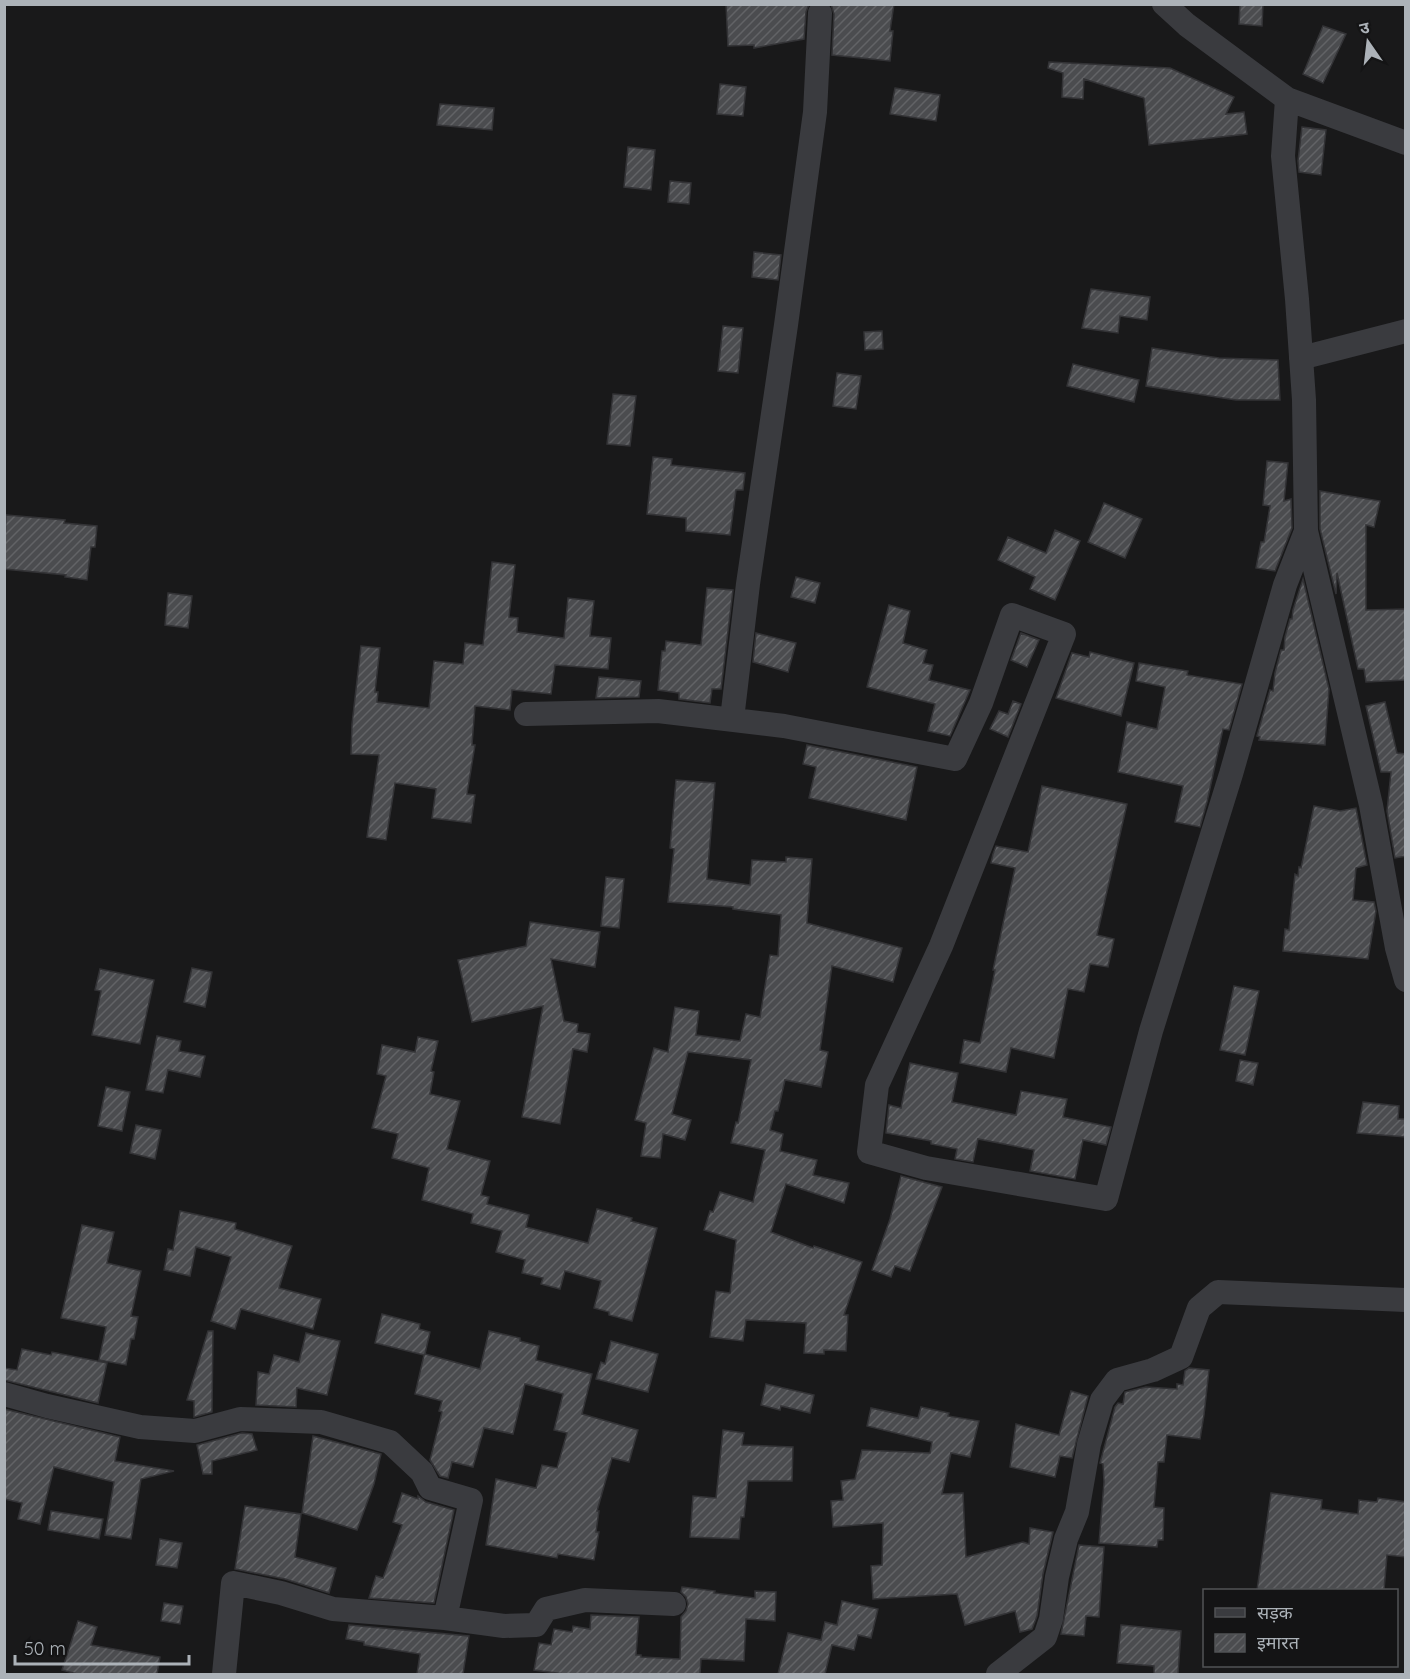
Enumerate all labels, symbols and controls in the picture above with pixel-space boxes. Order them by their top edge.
north arrow [1338,12,1398,72]
text: उ [1357,16,1372,38]
legend [1203,1589,1398,1667]
text: सड़क [1257,1601,1294,1624]
scale bar [15,1628,189,1666]
text: इमारत [1257,1631,1300,1654]
text: 50 m [24,1637,66,1660]

